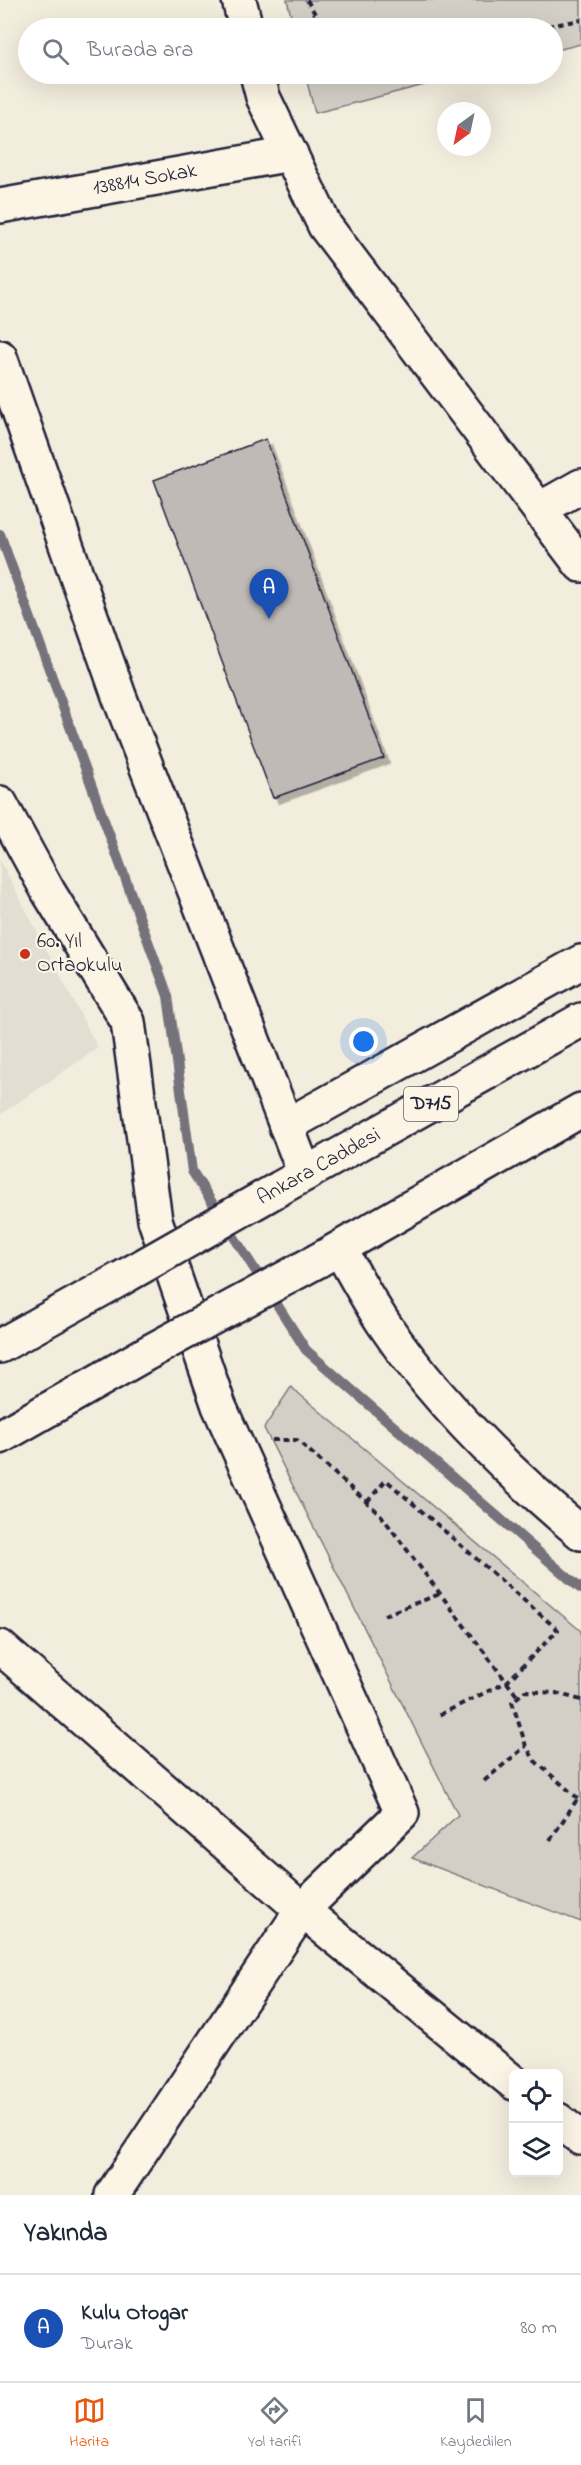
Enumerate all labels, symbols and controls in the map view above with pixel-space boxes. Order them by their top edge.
search box [18,18,563,84]
icon: search [39,35,72,68]
text: Burada ara [87,35,193,67]
north arrow [437,102,491,156]
street label: 138814 Sokak [91,156,200,204]
pin: A [250,570,288,619]
place label: 60. Yıl Ortaokulu [37,927,123,981]
marker: 60. Yıl Ortaokulu [18,947,32,961]
your location [349,1027,378,1056]
road number: D715 [404,1087,458,1121]
street label: Ankara Caddesi [252,1121,386,1213]
map controls [509,2069,563,2177]
button: locate [509,2069,563,2123]
button: layers [509,2123,563,2177]
text: Yakında [24,2215,108,2253]
text: Kulu Otogar [81,2298,188,2330]
text: A [37,2314,50,2343]
text: 80 m [520,2314,557,2343]
text: Durak [81,2330,133,2359]
tab: Harita [69,2394,109,2454]
tab: Yol tarifi [248,2394,301,2454]
tab: Kaydedilen [440,2394,512,2454]

